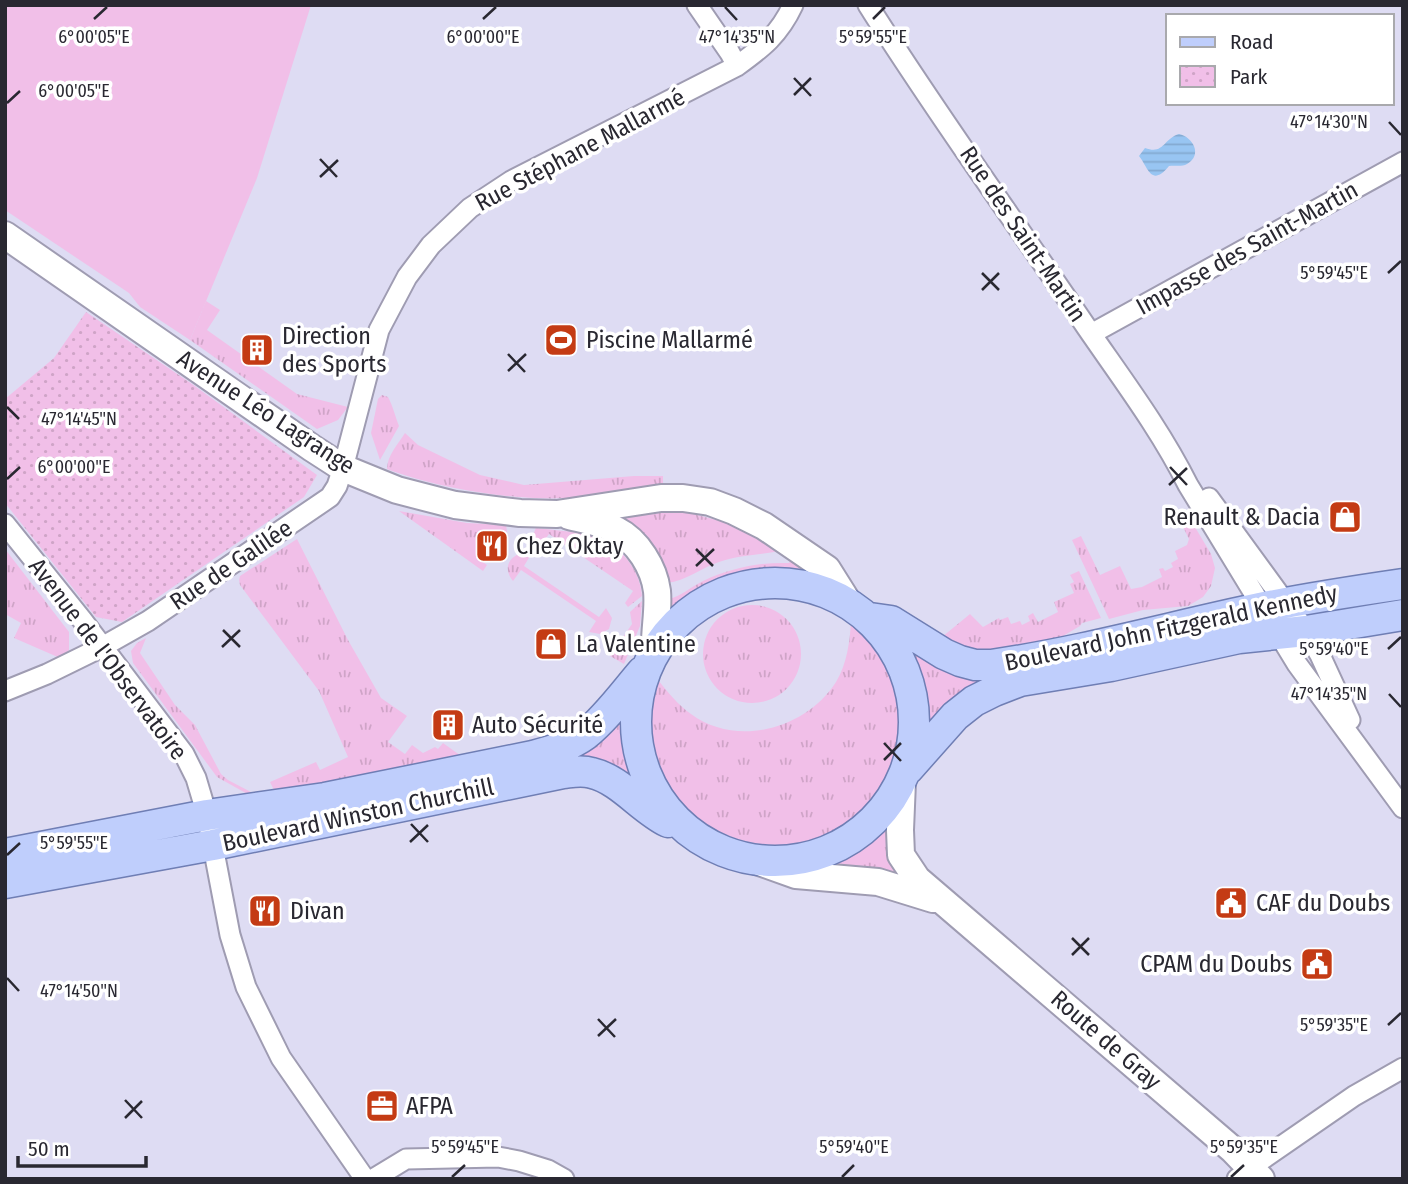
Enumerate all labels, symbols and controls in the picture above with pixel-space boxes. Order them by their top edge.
legend [1166,14,1394,105]
text: 6°00'05"E [58,26,130,48]
text: 6°00'00"E [446,26,520,48]
text: 47°14'35"N [699,26,775,48]
text: 5°59'55"E [839,26,907,48]
text: Road [1230,29,1274,55]
text: Park [1230,64,1268,90]
text: 6°00'05"E [38,80,110,102]
street label: Rue Stéphane Mallarmé [470,83,690,217]
text: 47°14'30"N [1290,111,1368,133]
street label: Rue des Saint-Martin [954,141,1092,327]
street label: Impasse des Saint-Martin [1131,175,1363,321]
text: 5°59'45"E [1300,262,1368,284]
sports icon: Piscine Mallarmé [542,321,580,359]
place label: Direction des Sports [282,322,386,378]
place label: Piscine Mallarmé [586,326,753,354]
building icon: Direction des Sports [238,331,276,369]
street label: Avenue Léo Lagrange [172,344,360,480]
text: 47°14'45"N [41,408,117,430]
text: 6°00'00"E [37,456,111,478]
shop icon: Renault & Dacia [1326,498,1364,536]
place label: Renault & Dacia [1163,503,1320,531]
street label: Rue de Galilée [165,514,297,616]
restaurant icon: Chez Oktay [473,527,511,565]
place label: Chez Oktay [516,532,624,560]
street label: Avenue de l'Observatoire [23,553,193,765]
street label: Boulevard John Fitzgerald Kennedy [1002,579,1340,677]
shop icon: La Valentine [532,625,570,663]
place label: La Valentine [576,630,696,658]
text: 5°59'40"E [1299,638,1369,660]
text: 47°14'35"N [1291,683,1367,705]
building icon: Auto Sécurité [429,706,467,744]
place label: Auto Sécurité [472,711,603,739]
street label: Boulevard Winston Churchill [220,773,496,857]
text: 5°59'55"E [40,832,108,854]
public building icon: CAF du Doubs [1212,884,1250,922]
place label: CAF du Doubs [1256,889,1390,917]
restaurant icon: Divan [246,892,284,930]
place label: Divan [290,897,345,925]
public building icon: CPAM du Doubs [1298,945,1336,983]
place label: CPAM du Doubs [1140,950,1292,978]
text: 47°14'50"N [40,980,118,1002]
street label: Route de Gray [1045,985,1167,1096]
text: 5°59'35"E [1300,1014,1368,1036]
office icon: AFPA [363,1087,401,1125]
place label: AFPA [406,1092,453,1120]
scale bar [18,1124,145,1168]
text: 50 m [28,1136,70,1162]
text: 5°59'45"E [431,1136,499,1158]
text: 5°59'40"E [819,1136,889,1158]
text: 5°59'35"E [1210,1136,1278,1158]

